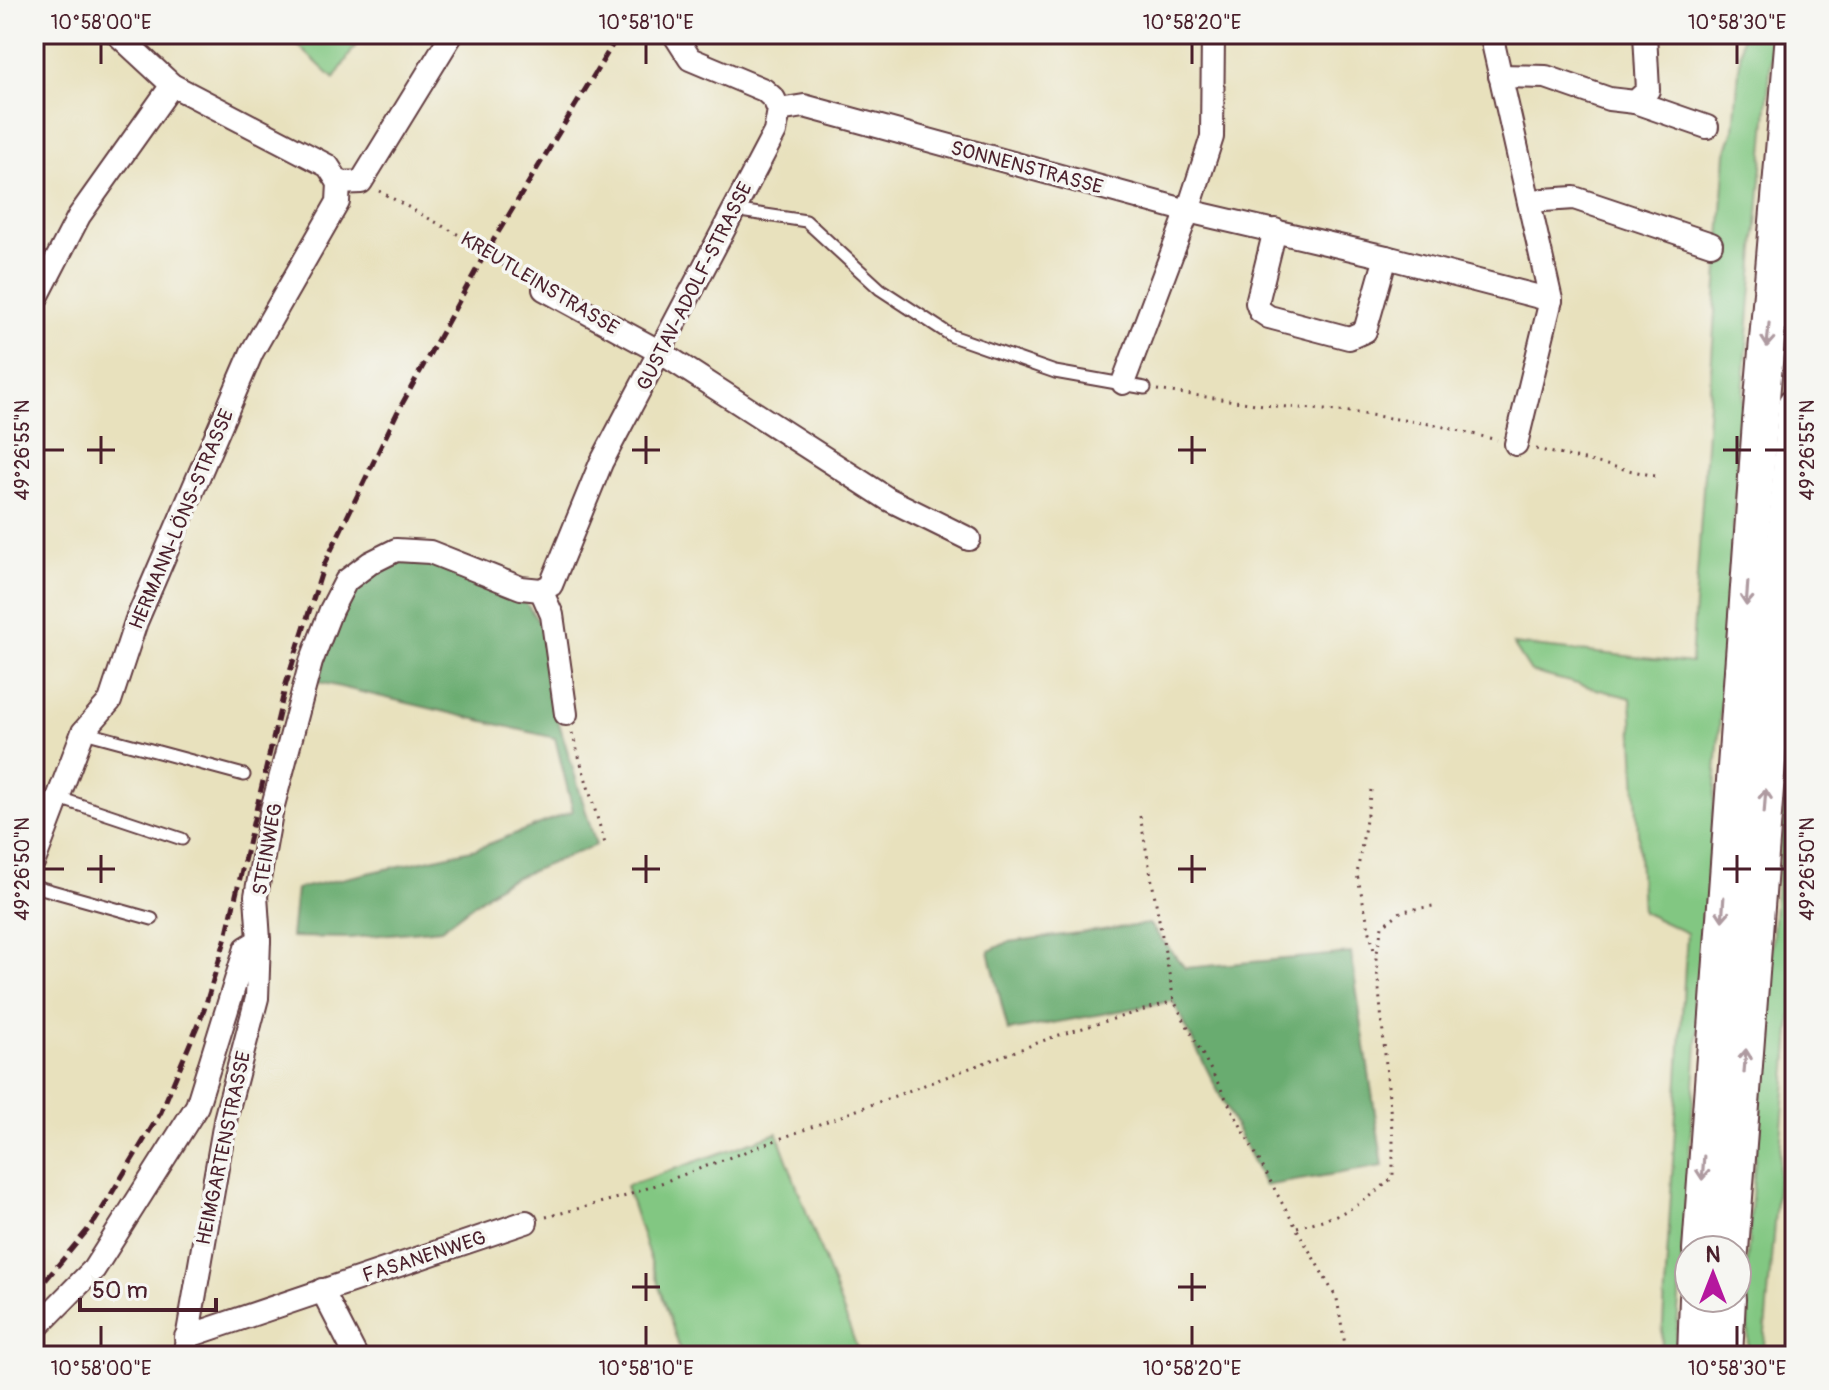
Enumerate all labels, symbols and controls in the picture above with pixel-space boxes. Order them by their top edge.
text: 10°58'00"E [51,10,151,35]
text: 10°58'10"E [598,10,694,35]
text: 10°58'20"E [1143,10,1241,35]
text: 10°58'30"E [1688,10,1786,35]
street label: SONNENSTRASSE [948,135,1106,200]
street label: GUSTAV-ADOLF-STRASSE [631,178,758,395]
street label: KREUTLEINSTRASSE [456,226,623,341]
one-way arrow [1760,321,1775,348]
text: 49°26'55"N [10,400,35,500]
text: 49°26'55"N [1795,400,1820,500]
street label: HERMANN-LÖNS-STRASSE [124,405,239,633]
one-way arrow [1739,580,1754,607]
one-way arrow [1758,788,1773,815]
street label: STEINWEG [247,801,288,897]
text: 49°26'50"N [10,817,35,921]
text: 49°26'50"N [1795,817,1820,921]
one-way arrow [1715,895,1730,922]
one-way arrow [1738,1048,1753,1074]
street label: HEIMGARTENSTRASSE [191,1049,256,1247]
one-way arrow [1696,1155,1711,1181]
street label: FASANENWEG [359,1225,489,1288]
north arrow [1673,1234,1753,1314]
text: N [1706,1241,1721,1269]
scale bar [80,1262,216,1312]
text: 50 m [92,1276,148,1305]
text: 10°58'00"E [51,1356,151,1381]
text: 10°58'10"E [598,1356,694,1381]
text: 10°58'20"E [1143,1356,1241,1381]
text: 10°58'30"E [1688,1356,1786,1381]

